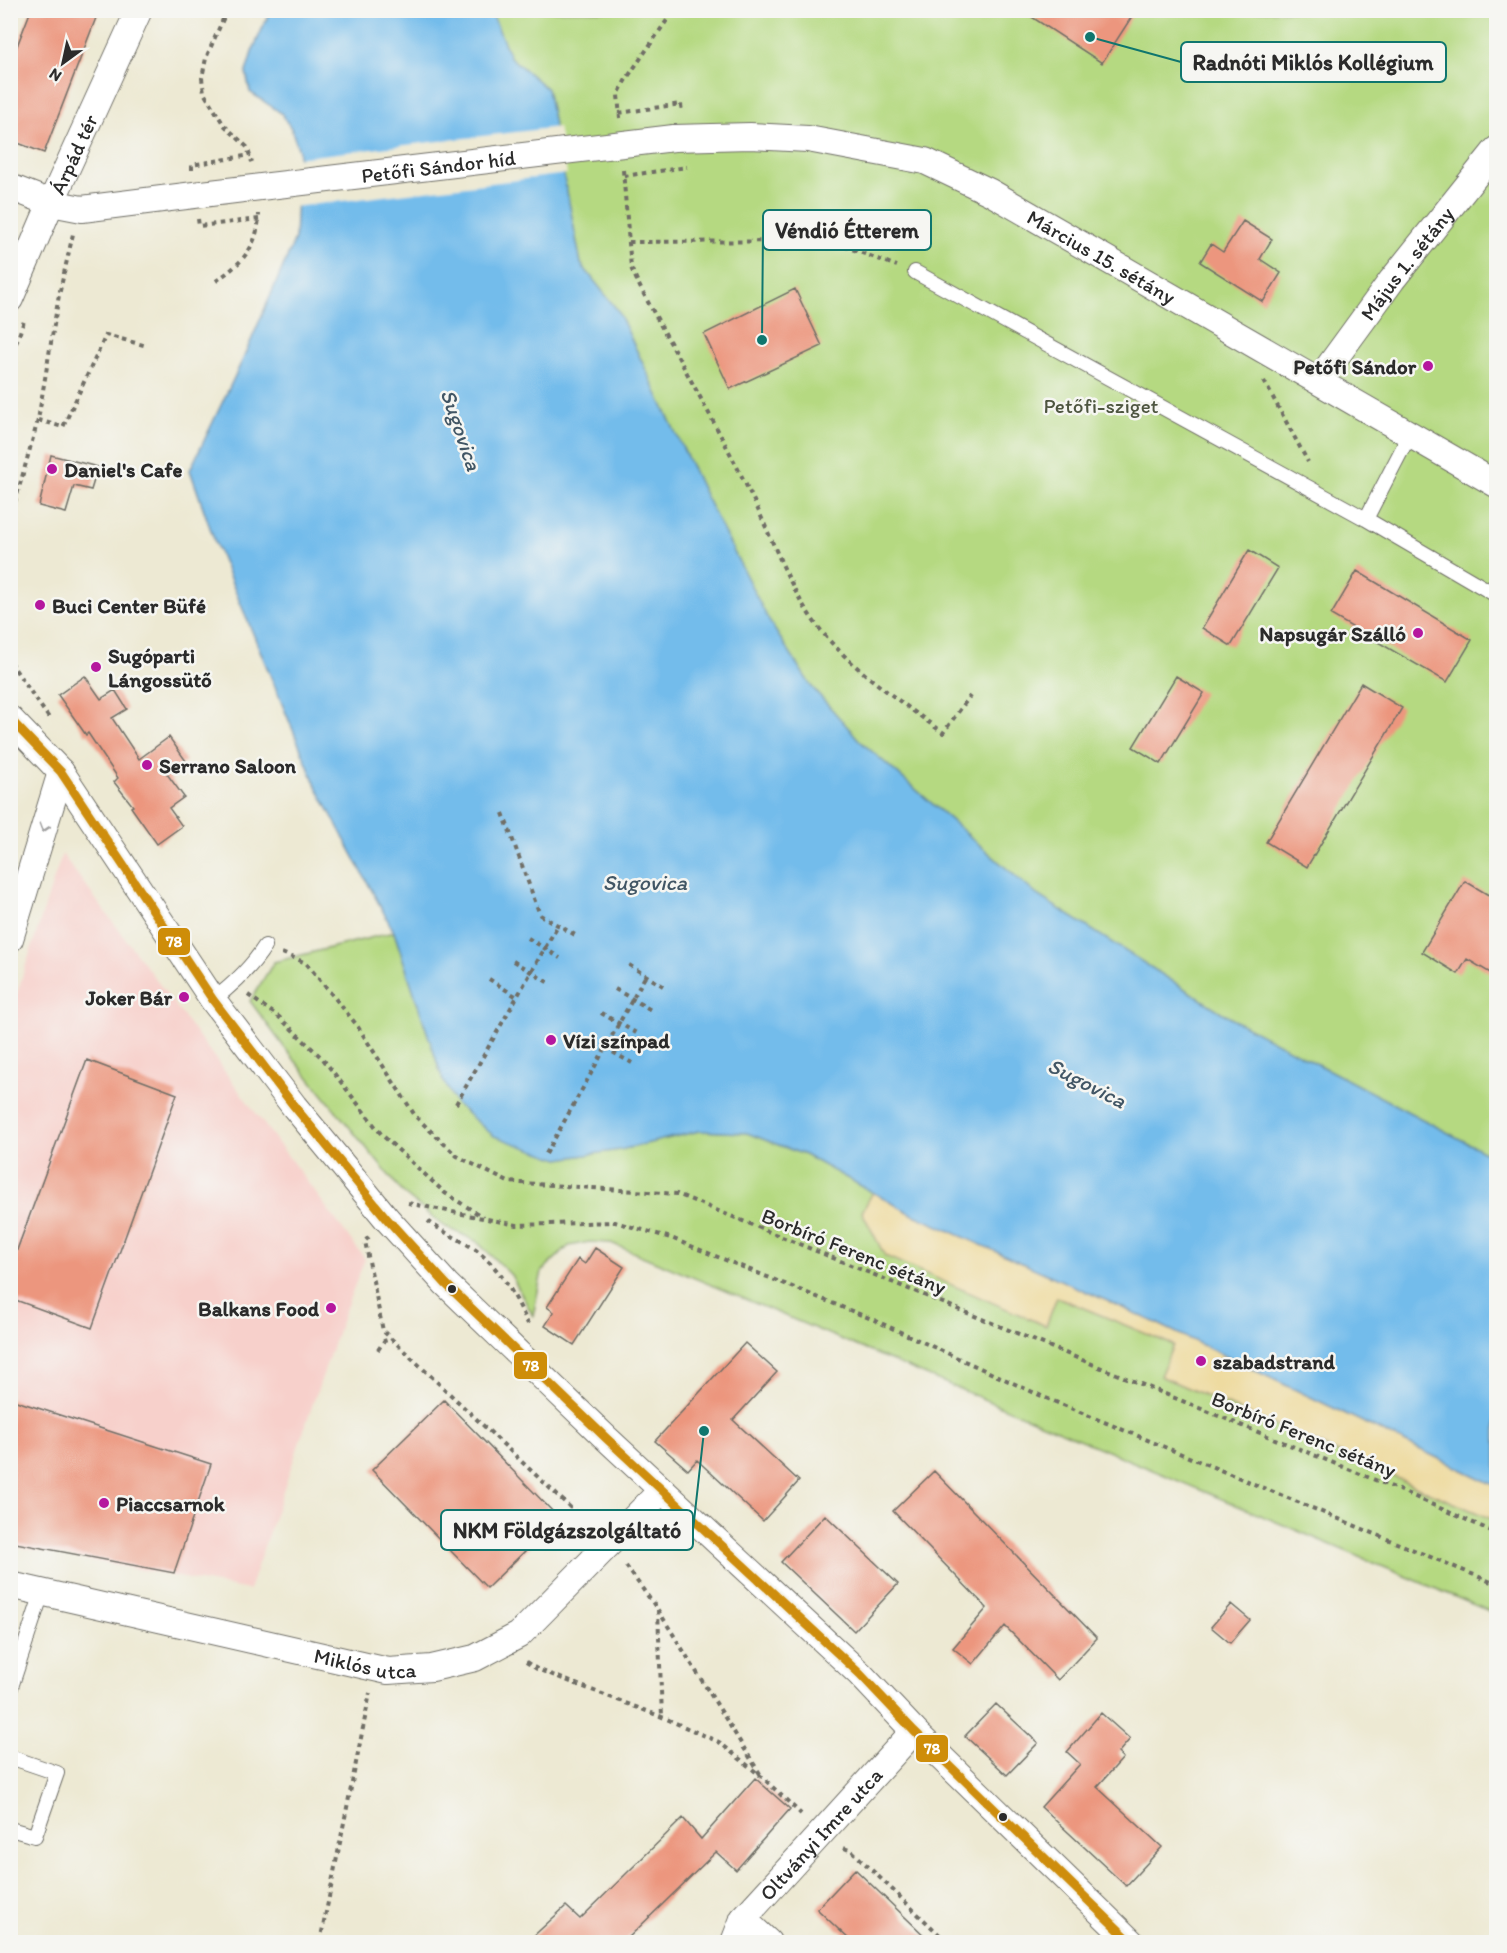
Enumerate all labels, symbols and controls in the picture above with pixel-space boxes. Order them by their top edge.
north arrow [33,33,93,93]
callout: Radnóti Miklós Kollégium [1181,42,1446,82]
text: Radnóti Miklós Kollégium [1192,49,1434,76]
text: N [45,64,65,86]
street label: Árpád tér [44,110,102,198]
street label: Petőfi Sándor híd [360,144,517,188]
street label: Május 1. sétány [1354,201,1459,325]
street label: Március 15. sétány [1023,204,1180,309]
callout: Véndió Étterem [763,210,931,250]
text: Véndió Étterem [775,217,919,244]
place label: Petőfi Sándor [1293,354,1417,379]
marker: Petőfi Sándor [1421,359,1435,373]
water label: Sugovica [434,386,488,475]
park label: Petőfi-sziget [1044,393,1159,418]
place label: Daniel's Cafe [64,457,182,482]
marker: Daniel's Cafe [45,462,59,476]
place label: Buci Center Büfé [52,593,206,618]
marker: Buci Center Büfé [33,598,47,612]
place label: Napsugár Szálló [1259,621,1406,647]
marker: Napsugár Szálló [1411,626,1425,640]
place label: Sugóparti Lángossütő [108,643,212,693]
marker: Sugóparti Lángossütő [89,660,103,674]
place label: Serrano Saloon [159,753,297,778]
marker: Serrano Saloon [140,758,154,772]
one-way arrow [39,822,51,833]
water label: Sugovica [603,869,688,896]
line badge: 78 [157,927,191,956]
text: 78 [165,932,183,951]
place label: Joker Bár [84,985,173,1010]
marker: Joker Bár [177,990,191,1004]
place label: Vízi színpad [563,1028,670,1054]
marker: Vízi színpad [544,1033,558,1047]
water label: Sugovica [1043,1052,1131,1114]
street label: Borbíró Ferenc sétány [758,1203,950,1300]
unlabelled marker [446,1283,458,1295]
place label: Balkans Food [198,1296,320,1321]
marker: Balkans Food [324,1301,338,1315]
place label: szabadstrand [1213,1349,1335,1374]
line badge: 78 [513,1351,548,1380]
marker: szabadstrand [1194,1354,1208,1368]
text: 78 [522,1356,540,1375]
street label: Borbíró Ferenc sétány [1208,1386,1400,1483]
place label: Piaccsarnok [116,1491,226,1516]
marker: Piaccsarnok [97,1496,111,1510]
callout: NKM Földgázszolgáltató [441,1510,693,1550]
text: NKM Földgázszolgáltató [453,1517,681,1544]
street label: Miklós utca [312,1642,417,1683]
line badge: 78 [915,1734,949,1763]
text: 78 [923,1739,941,1758]
street label: Oltványi Imre utca [754,1762,887,1905]
unlabelled marker [997,1811,1009,1823]

